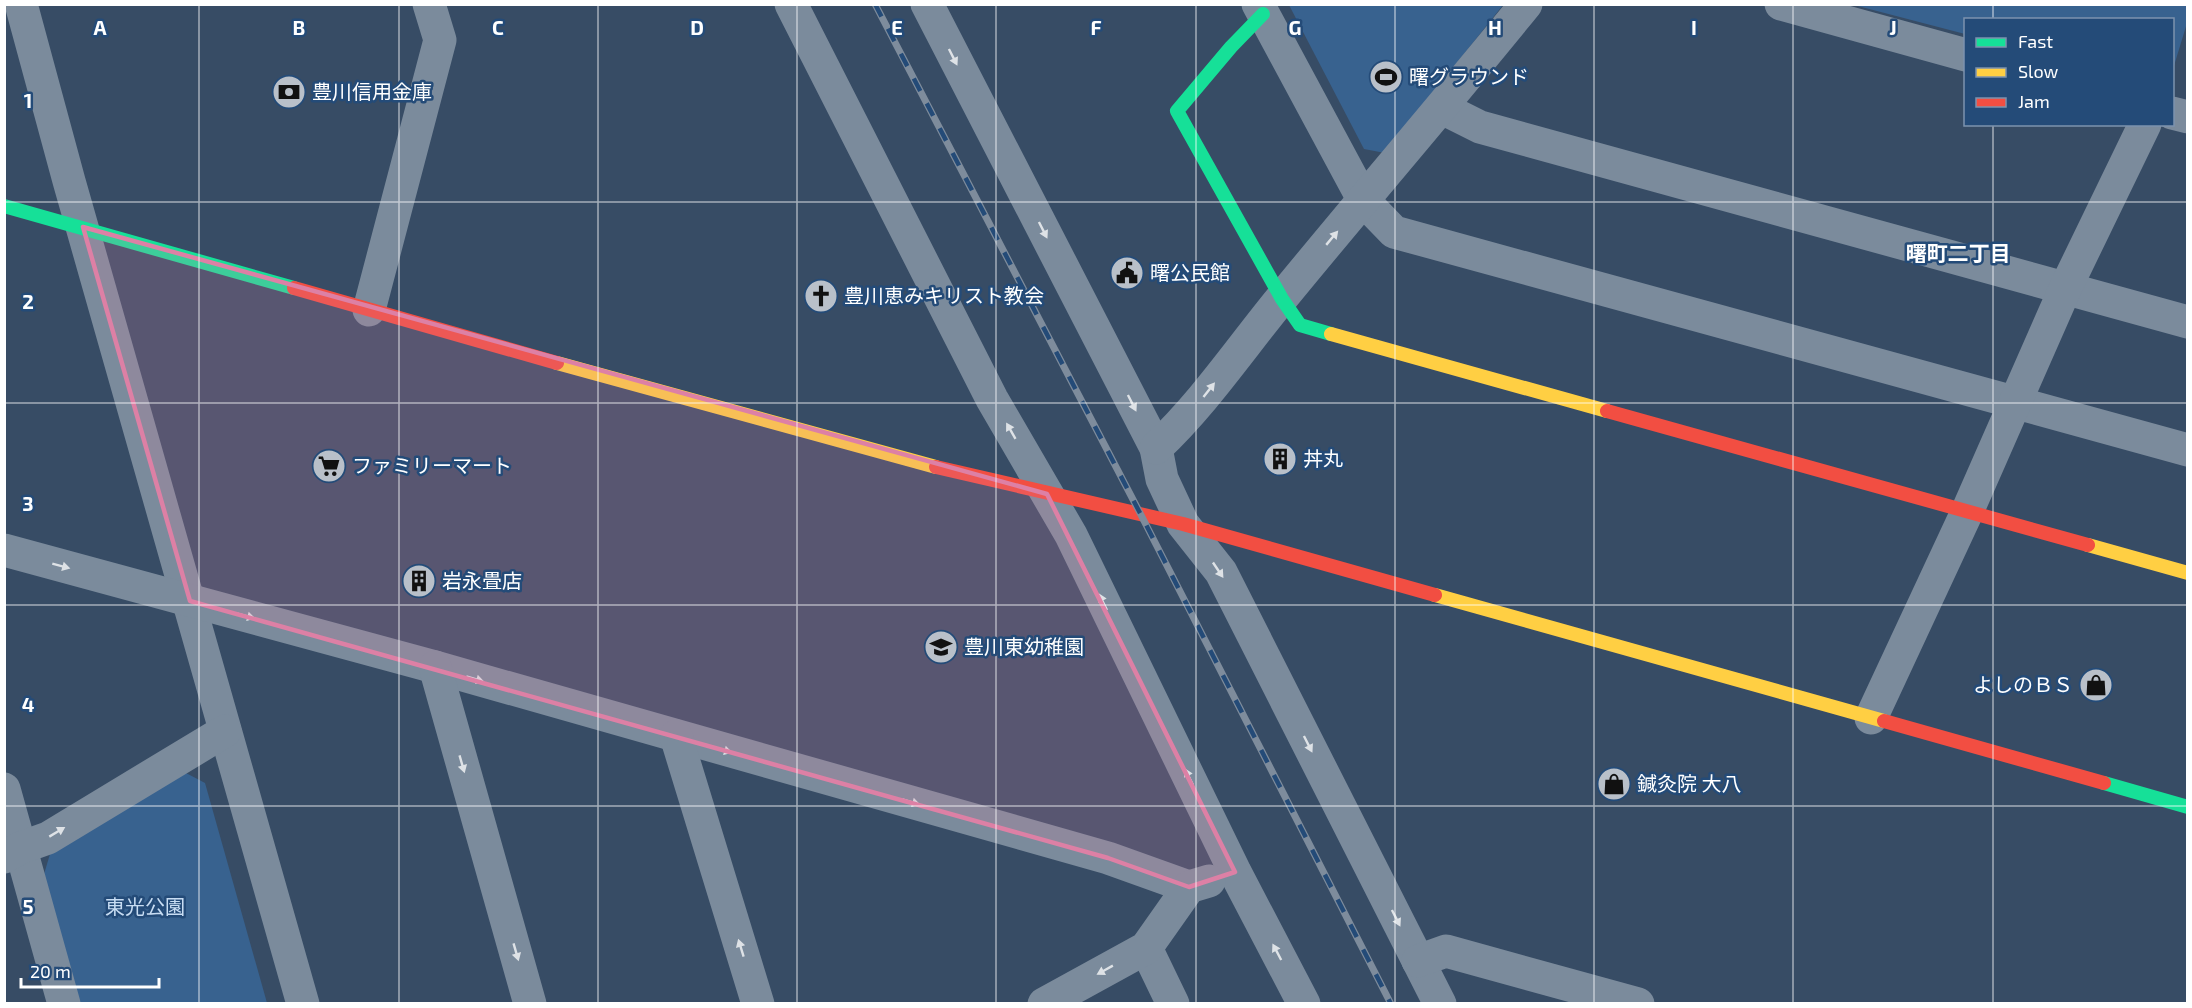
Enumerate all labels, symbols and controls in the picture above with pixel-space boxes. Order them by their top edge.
text: A [93,15,107,39]
text: B [293,15,305,39]
text: C [492,15,504,39]
text: D [690,15,704,39]
text: E [891,15,903,39]
text: F [1090,15,1102,39]
text: G [1289,15,1301,39]
text: H [1488,15,1502,39]
text: I [1691,15,1697,39]
text: J [1889,15,1897,39]
legend [1964,18,2174,126]
text: Fast [2018,30,2053,52]
one-way arrow [949,48,958,65]
sports icon: 曙グラウンド [1368,59,1404,95]
text: Slow [2018,60,2059,82]
place label: 曙グラウンド [1409,64,1529,88]
bank icon: 豊川信用金庫 [271,74,307,110]
place label: 豊川信用金庫 [312,79,432,103]
text: 1 [24,88,32,112]
text: Jam [2018,90,2050,112]
one-way arrow [1037,221,1047,239]
one-way arrow [1325,231,1338,246]
district label: 曙町二丁目 [1906,240,2011,265]
public building icon: 曙公民館 [1109,255,1145,291]
place label: 曙公民館 [1150,260,1230,284]
church icon: 豊川恵みキリスト教会 [803,278,839,314]
place label: 豊川恵みキリスト教会 [844,283,1044,307]
text: 2 [22,289,34,313]
one-way arrow [1203,382,1216,398]
one-way arrow [1127,395,1137,412]
one-way arrow [1005,423,1016,439]
building icon: 丼丸 [1262,441,1298,477]
place label: 丼丸 [1303,446,1343,470]
supermarket icon: ファミリーマート [311,448,347,484]
place label: ファミリーマート [352,453,512,477]
text: 3 [22,491,34,515]
one-way arrow [52,561,70,571]
one-way arrow [1213,562,1224,579]
building icon: 岩永畳店 [401,563,437,599]
place label: 岩永畳店 [442,568,522,592]
one-way arrow [1099,594,1108,611]
one-way arrow [237,612,256,622]
school or university icon: 豊川東幼稚園 [923,629,959,665]
place label: 豊川東幼稚園 [964,634,1084,658]
shop icon: よしのＢＳ [2078,667,2114,703]
place label: よしのＢＳ [1973,672,2073,696]
one-way arrow [466,675,484,684]
text: 4 [22,692,35,716]
one-way arrow [1303,735,1313,752]
one-way arrow [714,745,732,755]
one-way arrow [458,755,467,773]
shop icon: 鍼灸院 大八 [1596,766,1632,802]
one-way arrow [1184,769,1193,786]
place label: 鍼灸院 大八 [1637,771,1741,795]
one-way arrow [902,798,920,807]
one-way arrow [49,827,66,837]
text: 5 [22,894,34,918]
park label: 東光公園 [105,894,185,918]
one-way arrow [1391,909,1401,926]
one-way arrow [736,939,745,957]
one-way arrow [512,943,521,961]
one-way arrow [1272,943,1281,960]
scale bar [21,951,159,989]
text: 20 m [30,960,71,982]
one-way arrow [1096,965,1113,975]

